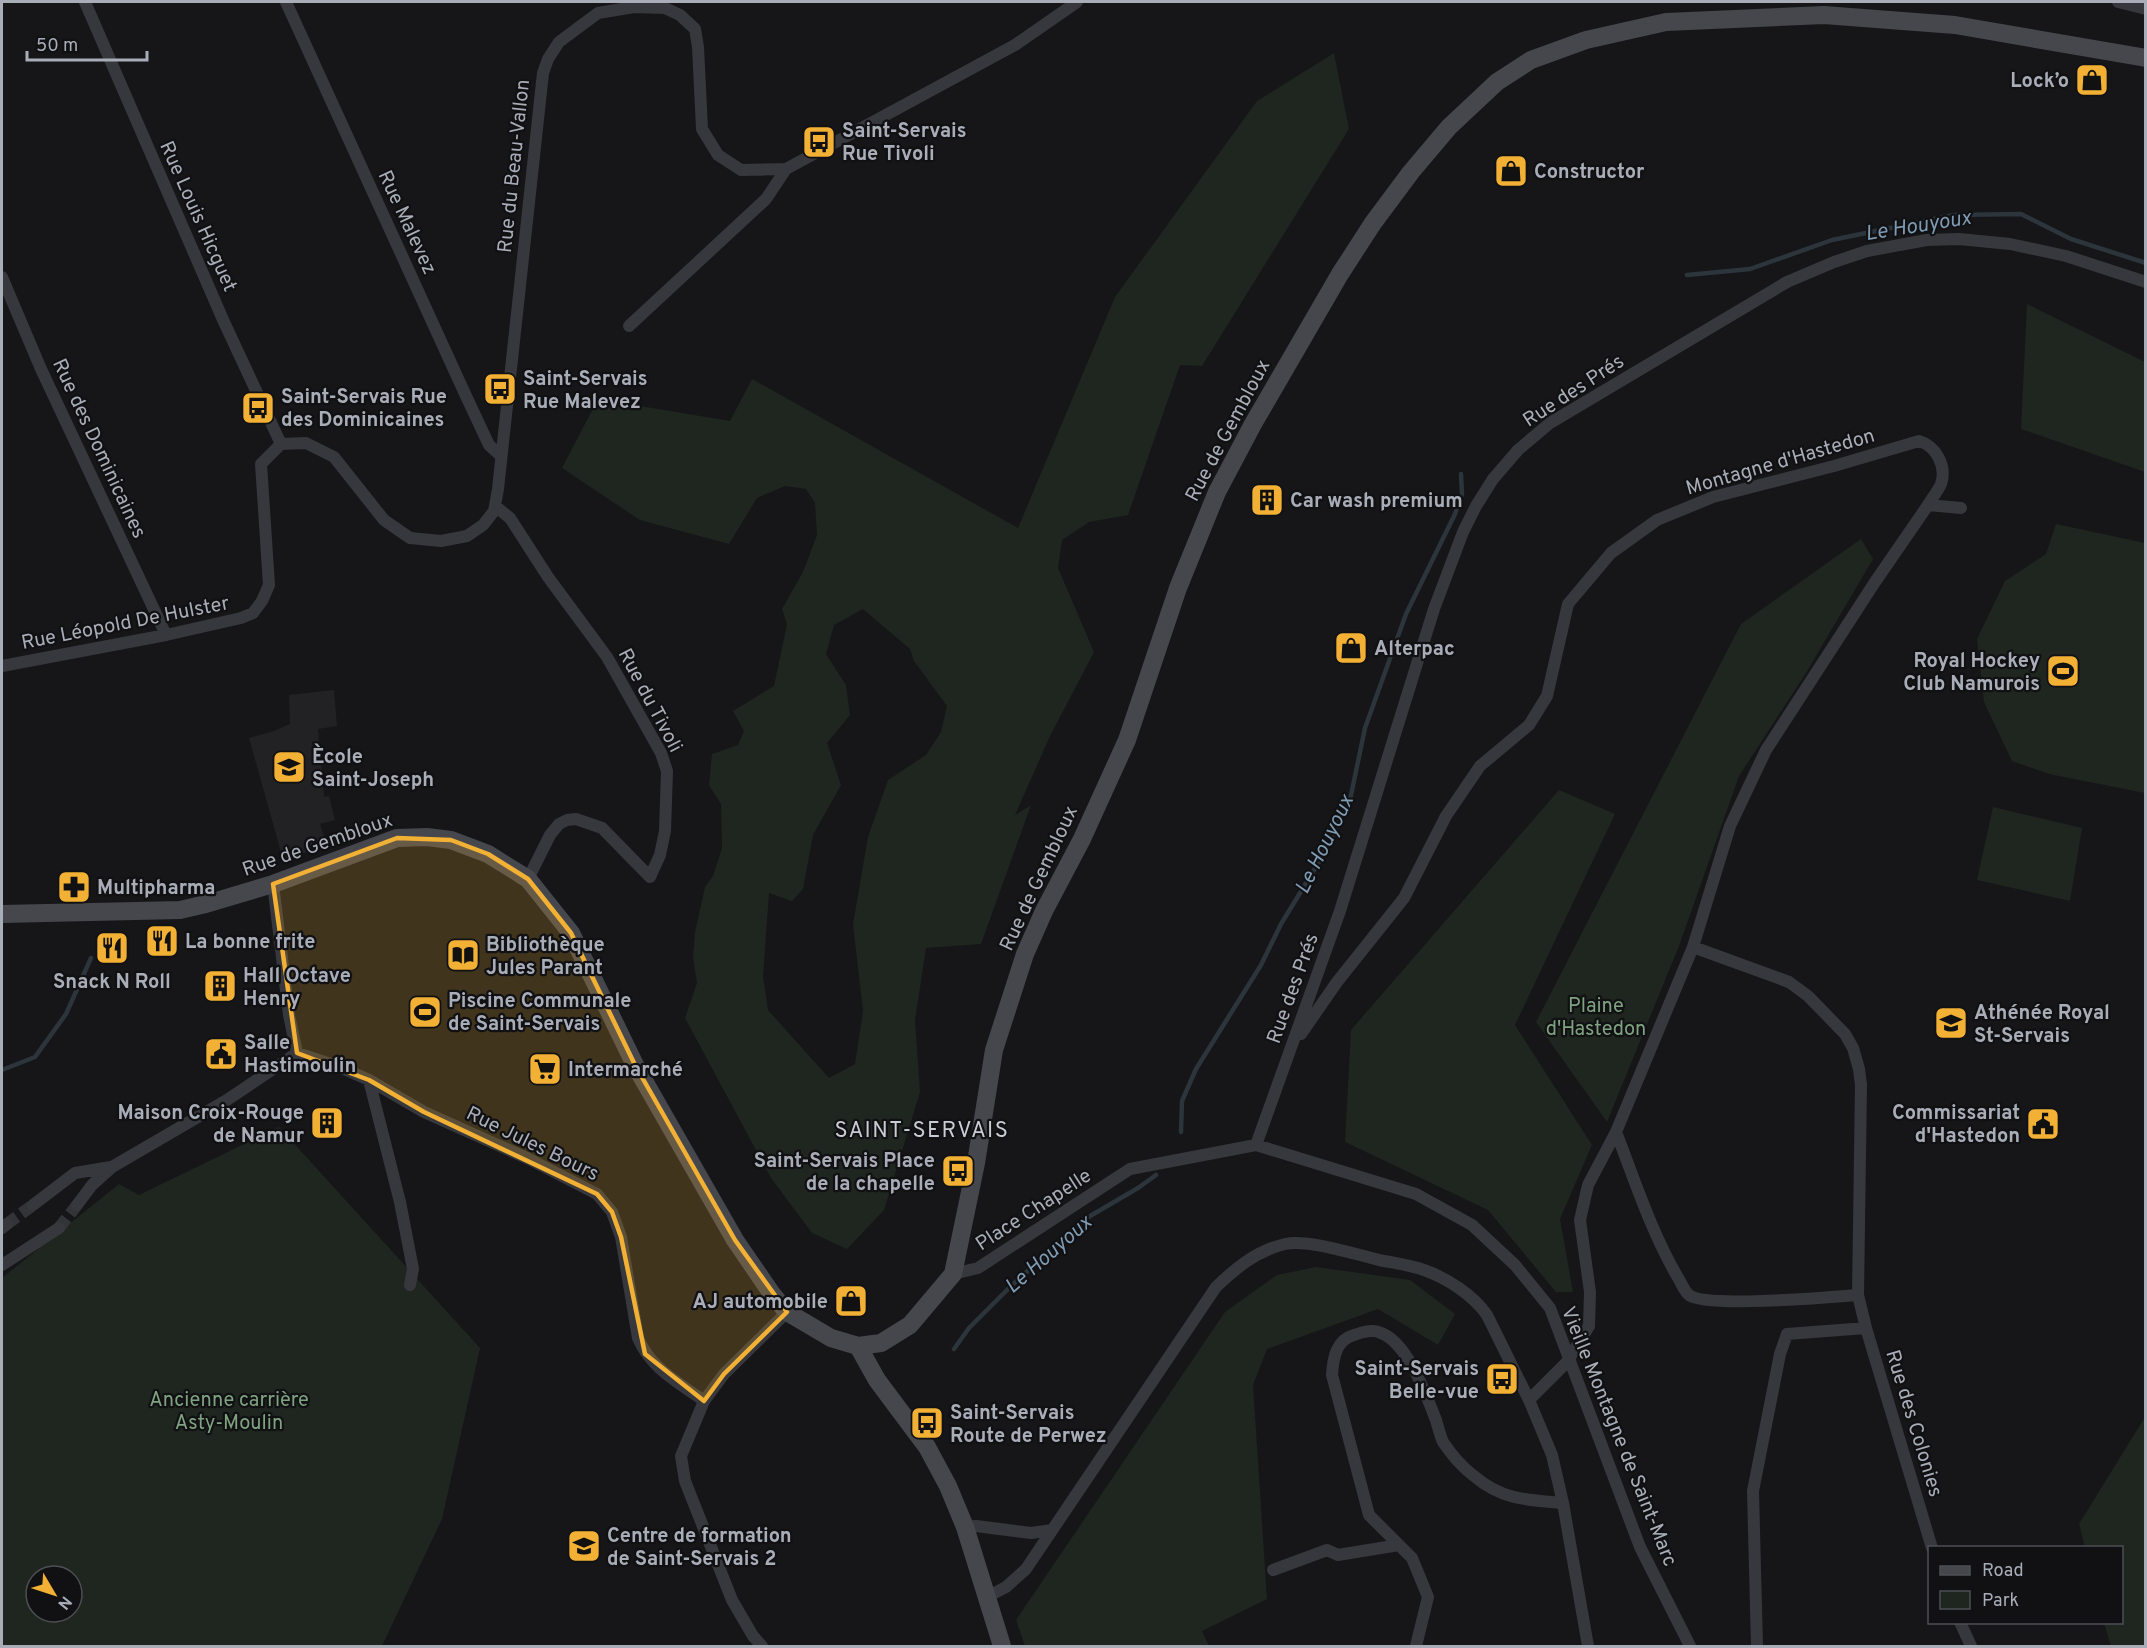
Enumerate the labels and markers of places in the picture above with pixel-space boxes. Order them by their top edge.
shop icon: Lock’o [2074,62,2110,98]
place label: Lock’o [2010,69,2069,95]
place label: Saint-Servais Rue Tivoli [842,119,967,168]
bus stop icon: Saint-Servais Rue Tivoli [801,124,837,160]
shop icon: Constructor [1493,153,1529,189]
place label: Constructor [1534,160,1645,186]
place label: Saint-Servais Rue Malevez [523,367,648,416]
bus stop icon: Saint-Servais Rue Malevez [482,371,518,407]
place label: Saint-Servais Rue des Dominicaines [281,385,447,434]
bus stop icon: Saint-Servais Rue des Dominicaines [240,390,276,426]
building icon: Car wash premium [1249,482,1285,518]
place label: Car wash premium [1290,489,1463,515]
shop icon: Alterpac [1333,630,1369,666]
place label: Alterpac [1374,637,1455,663]
place label: Royal Hockey Club Namurois [1903,649,2040,698]
sports icon: Royal Hockey Club Namurois [2045,653,2081,689]
place label: Ècole Saint-Joseph [312,743,434,794]
school or university icon: Ècole Saint-Joseph [271,749,307,785]
pharmacy icon: Multipharma [56,869,92,905]
place label: Multipharma [97,876,215,902]
restaurant icon: La bonne frite [144,923,180,959]
restaurant icon: Snack N Roll [94,930,130,966]
place label: La bonne frite [185,930,315,956]
place label: Bibliothèque Jules Parant [486,933,605,982]
library icon: Bibliothèque Jules Parant [445,937,481,973]
place label: Hall Octave Henry [243,964,351,1013]
building icon: Hall Octave Henry [202,968,238,1004]
place label: Snack N Roll [53,970,171,996]
place label: Piscine Communale de Saint-Servais [448,989,631,1038]
sports icon: Piscine Communale de Saint-Servais [407,994,443,1030]
place label: Athénée Royal St-Servais [1974,1001,2110,1050]
school or university icon: Athénée Royal St-Servais [1933,1005,1969,1041]
place label: Salle Hastimoulin [244,1031,356,1080]
public building icon: Salle Hastimoulin [203,1036,239,1072]
supermarket icon: Intermarché [527,1051,563,1087]
place label: Intermarché [568,1058,683,1084]
place label: Maison Croix-Rouge de Namur [117,1101,305,1150]
place label: Commissariat d'Hastedon [1892,1101,2020,1150]
building icon: Maison Croix-Rouge de Namur [309,1105,345,1141]
public building icon: Commissariat d'Hastedon [2025,1106,2061,1142]
place label: Saint-Servais Place de la chapelle [754,1149,935,1198]
bus stop icon: Saint-Servais Place de la chapelle [940,1153,976,1189]
shop icon: AJ automobile [833,1283,869,1319]
place label: AJ automobile [692,1290,828,1316]
place label: Saint-Servais Belle-vue [1354,1357,1479,1406]
bus stop icon: Saint-Servais Belle-vue [1484,1361,1520,1397]
place label: Saint-Servais Route de Perwez [950,1401,1107,1450]
bus stop icon: Saint-Servais Route de Perwez [909,1405,945,1441]
place label: Centre de formation de Saint-Servais 2 [607,1524,792,1573]
school or university icon: Centre de formation de Saint-Servais 2 [566,1528,602,1564]

